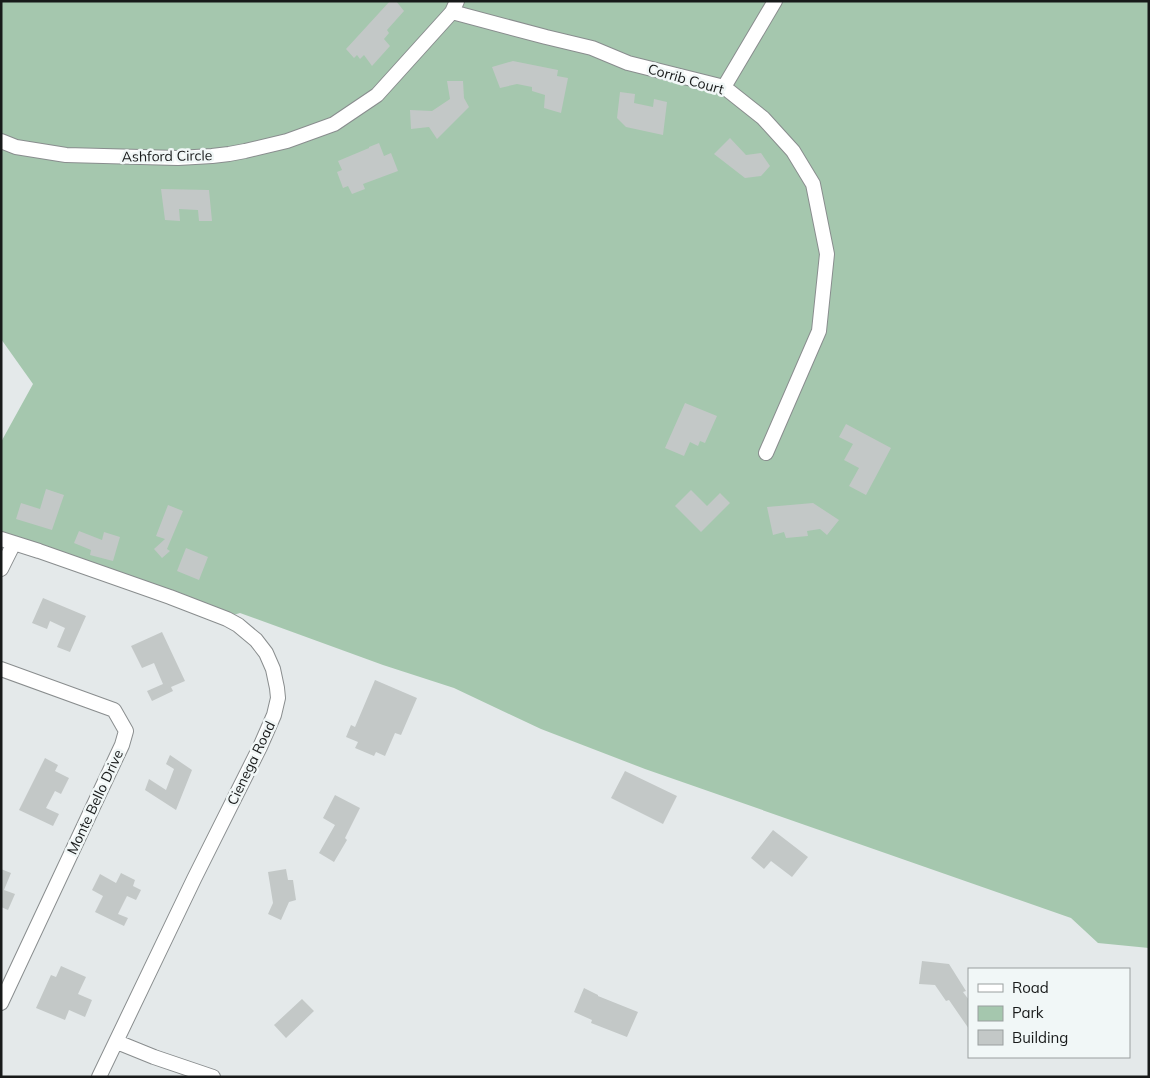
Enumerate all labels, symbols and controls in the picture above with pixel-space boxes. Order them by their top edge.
street label: Corrib Court [646,60,726,98]
street label: Ashford Circle [121,146,213,166]
street label: Cienega Road [223,718,279,808]
street label: Monte Bello Drive [63,747,127,857]
legend [968,968,1130,1058]
text: Road [1012,978,1049,997]
text: Park [1012,1003,1044,1022]
text: Building [1012,1028,1068,1047]

